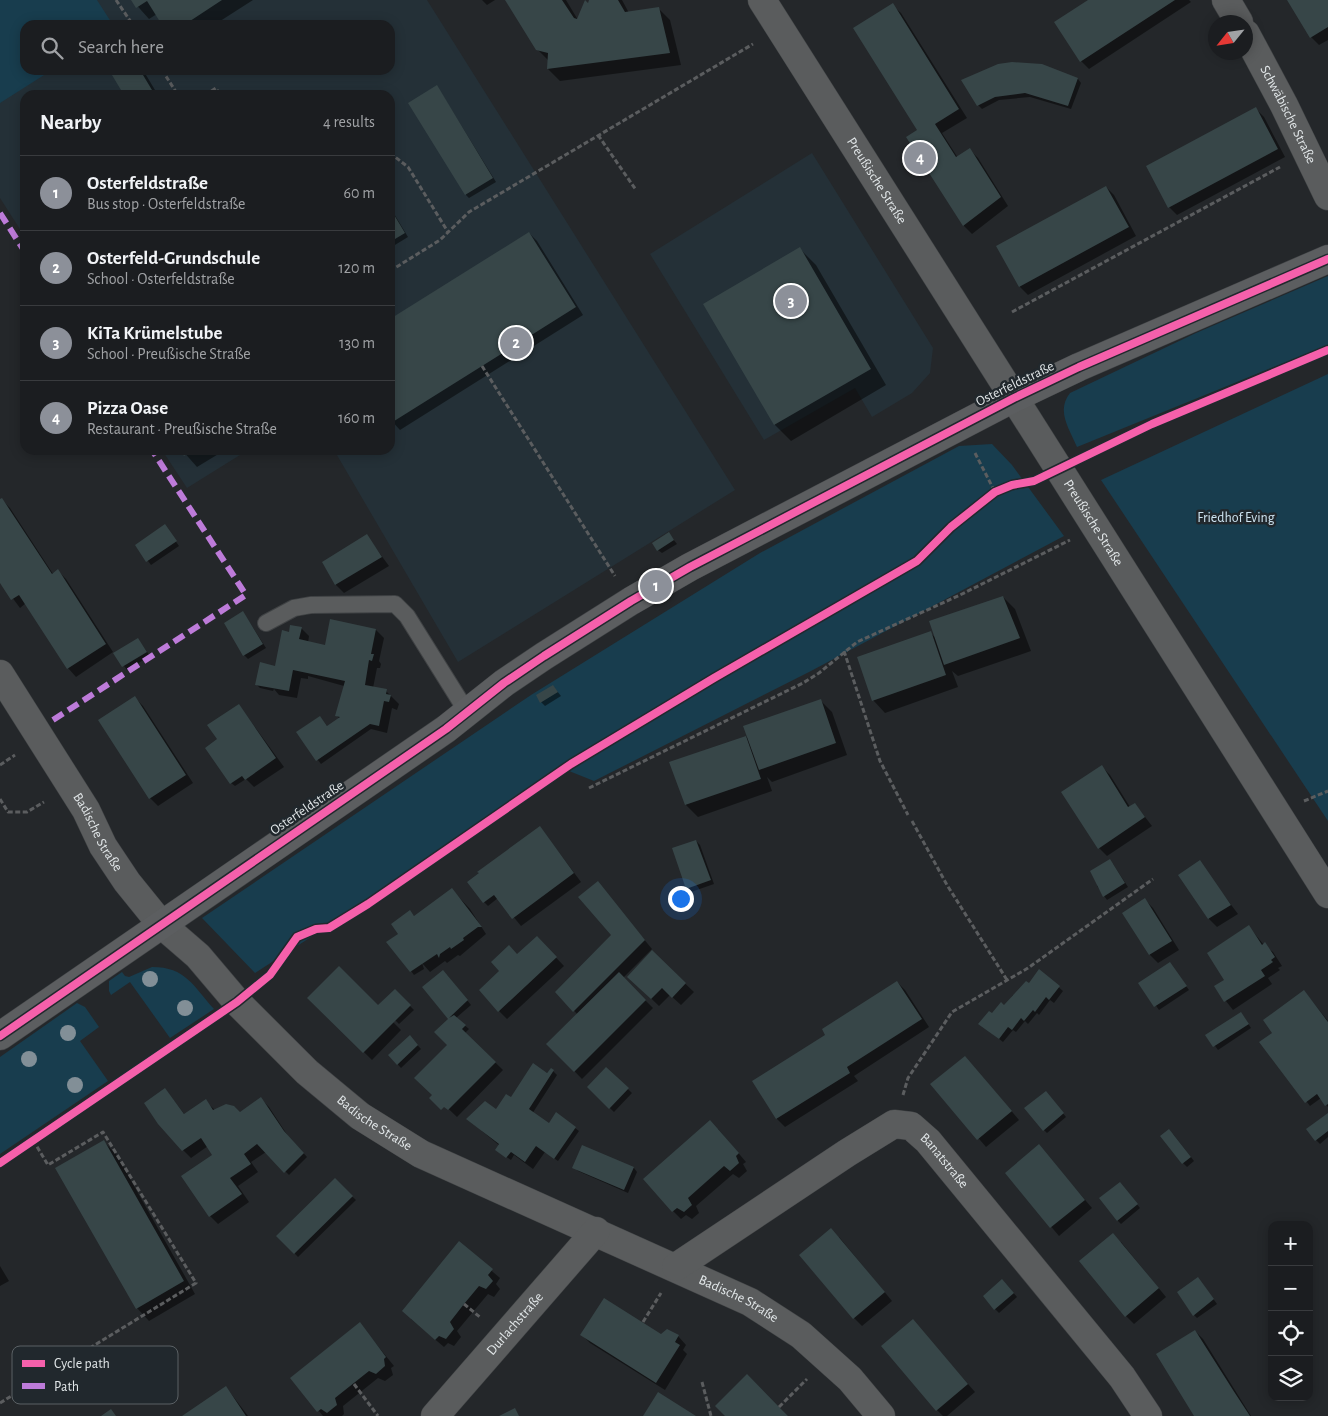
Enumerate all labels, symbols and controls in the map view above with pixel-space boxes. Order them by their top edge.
north arrow [1208,15,1253,60]
search box [20,20,395,75]
icon: search [38,34,66,62]
text: Search here [78,38,164,57]
street label: Schwäbische Straße [1257,63,1318,166]
text: Nearby [40,112,101,133]
text: 4 results [323,114,375,130]
street label: Preußische Straße [844,135,909,226]
pin: 4 [904,139,936,177]
text: Osterfeldstraße [87,174,208,193]
text: 1 [53,185,59,201]
text: 60 m [344,185,375,201]
text: Bus stop · Osterfeldstraße [87,196,245,212]
text: Osterfeld-Grundschule [87,249,260,268]
text: 2 [52,260,60,276]
text: 120 m [338,260,375,276]
text: School · Osterfeldstraße [87,271,235,287]
pin: 3 [775,282,807,320]
text: KiTa Krümelstube [87,324,223,343]
pin: 2 [500,324,532,362]
text: 3 [53,335,59,351]
text: 130 m [339,335,375,351]
text: School · Preußische Straße [87,346,251,362]
street label: Osterfeldstraße [974,359,1056,409]
text: Pizza Oase [87,399,168,418]
text: 4 [52,410,60,426]
text: 160 m [338,410,375,426]
text: Restaurant · Preußische Straße [87,421,277,437]
street label: Preußische Straße [1061,477,1126,569]
park label: Friedhof Eving [1197,511,1275,525]
pin: 1 [640,567,672,605]
street label: Osterfeldstraße [268,778,346,838]
street label: Badische Straße [70,791,125,874]
your location [668,886,694,912]
street label: Badische Straße [334,1093,414,1153]
street label: Banatstraße [917,1131,971,1191]
map controls [1268,1221,1313,1401]
button: + [1268,1221,1313,1266]
button: − [1268,1266,1313,1311]
street label: Badische Straße [697,1273,781,1325]
street label: Durlachstraße [484,1290,546,1358]
button: locate [1268,1311,1313,1356]
legend [12,1346,178,1404]
button: layers [1268,1356,1313,1401]
text: Cycle path [54,1357,110,1371]
text: Path [54,1380,79,1394]

